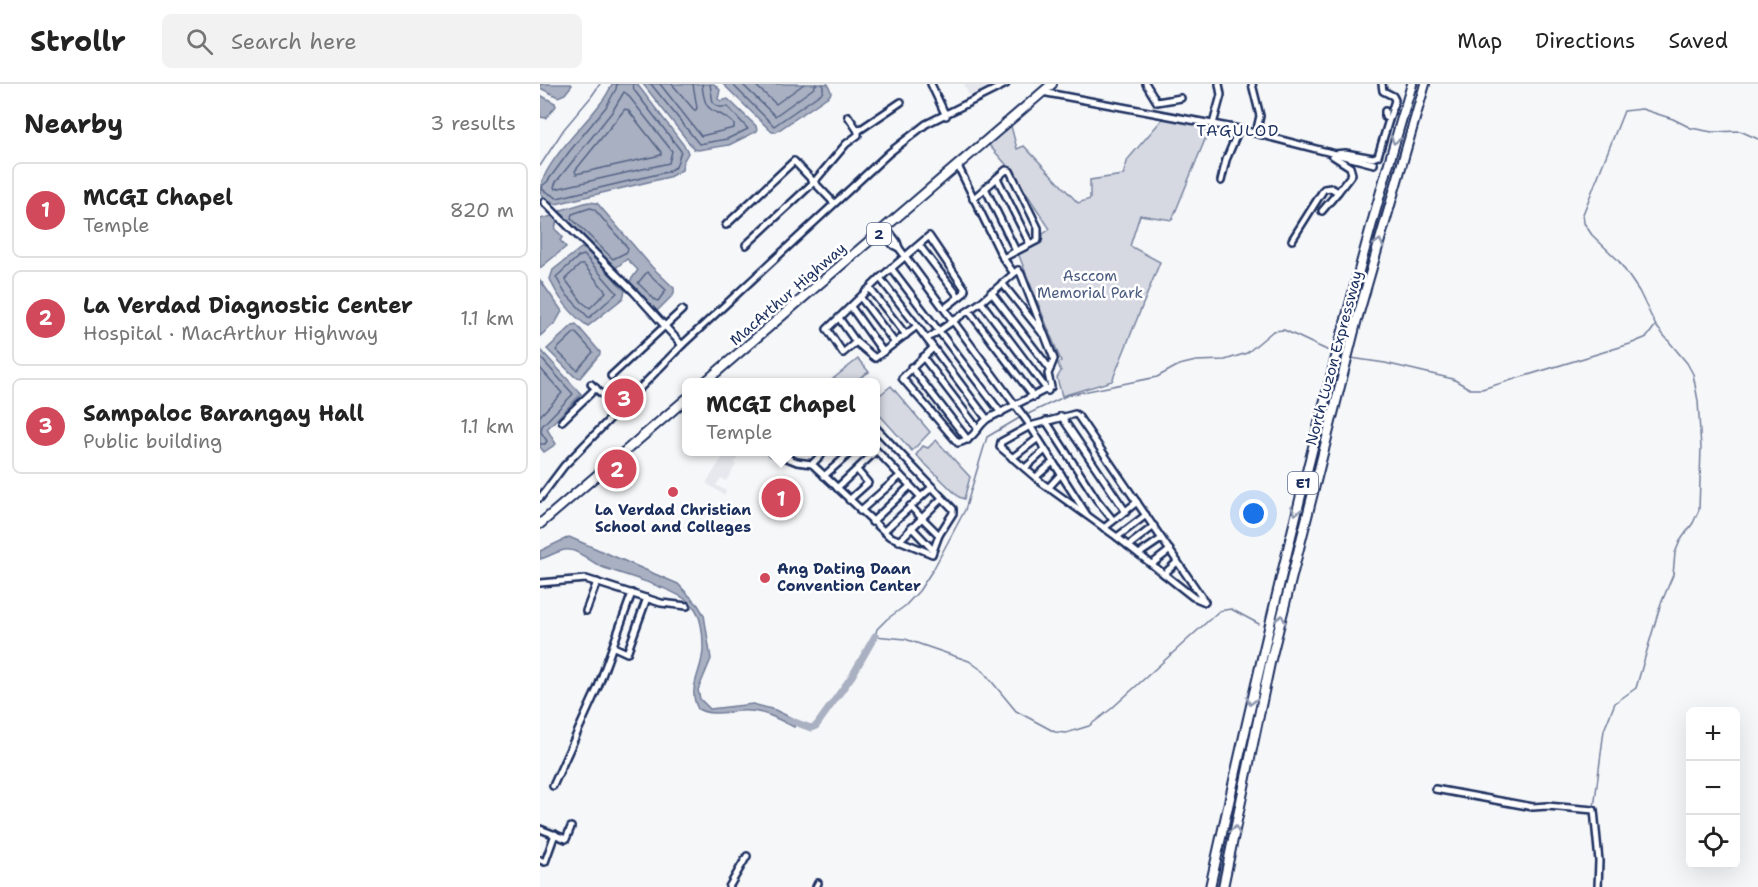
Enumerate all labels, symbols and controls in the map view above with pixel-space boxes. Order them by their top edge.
search box [162,14,582,68]
text: Strollr [30,22,126,60]
icon: search [183,25,216,58]
text: Search here [231,27,357,56]
text: Map [1457,27,1502,55]
text: Directions [1535,27,1635,55]
text: Saved [1668,27,1728,55]
text: Nearby [24,106,123,141]
text: 3 results [430,110,516,136]
district label: TAGULOD [1196,120,1280,141]
one-way arrow [1390,134,1402,145]
text: MCGI Chapel [83,183,233,212]
text: 1 [41,197,50,223]
text: 820 m [450,197,514,223]
text: Temple [83,212,150,238]
road number: 2 [867,223,891,245]
street label: MacArthur Highway [726,238,850,350]
one-way arrow [1372,239,1384,249]
park label: Asccom Memorial Park [1037,266,1143,303]
street label: North Luzon Expressway [1301,268,1367,448]
text: La Verdad Diagnostic Center [83,291,413,320]
text: 2 [39,305,53,331]
text: 1.1 km [460,305,514,331]
text: Hospital · MacArthur Highway [83,320,378,346]
pin: 3 [604,376,644,420]
popup [682,378,880,456]
text: MCGI Chapel [706,390,856,419]
text: Sampaloc Barangay Hall [83,399,364,428]
text: 3 [39,413,53,439]
text: 1.1 km [460,413,514,439]
text: Temple [706,419,773,445]
text: Public building [83,428,222,454]
pin: 2 [598,446,637,492]
road number: E1 [1288,472,1318,494]
pin: 1 [762,476,800,520]
marker: La Verdad Christian School and Colleges [666,485,680,499]
your location [1239,499,1268,528]
place label: La Verdad Christian School and Colleges [595,500,751,537]
one-way arrow [1290,506,1303,516]
place label: Ang Dating Daan Convention Center [777,559,921,596]
marker: Ang Dating Daan Convention Center [758,571,772,585]
one-way arrow [1273,614,1286,624]
one-way arrow [1245,695,1258,705]
map controls [1686,707,1740,869]
button: + [1686,707,1740,761]
button: − [1686,761,1740,815]
button: locate [1686,815,1740,869]
one-way arrow [1228,825,1241,835]

